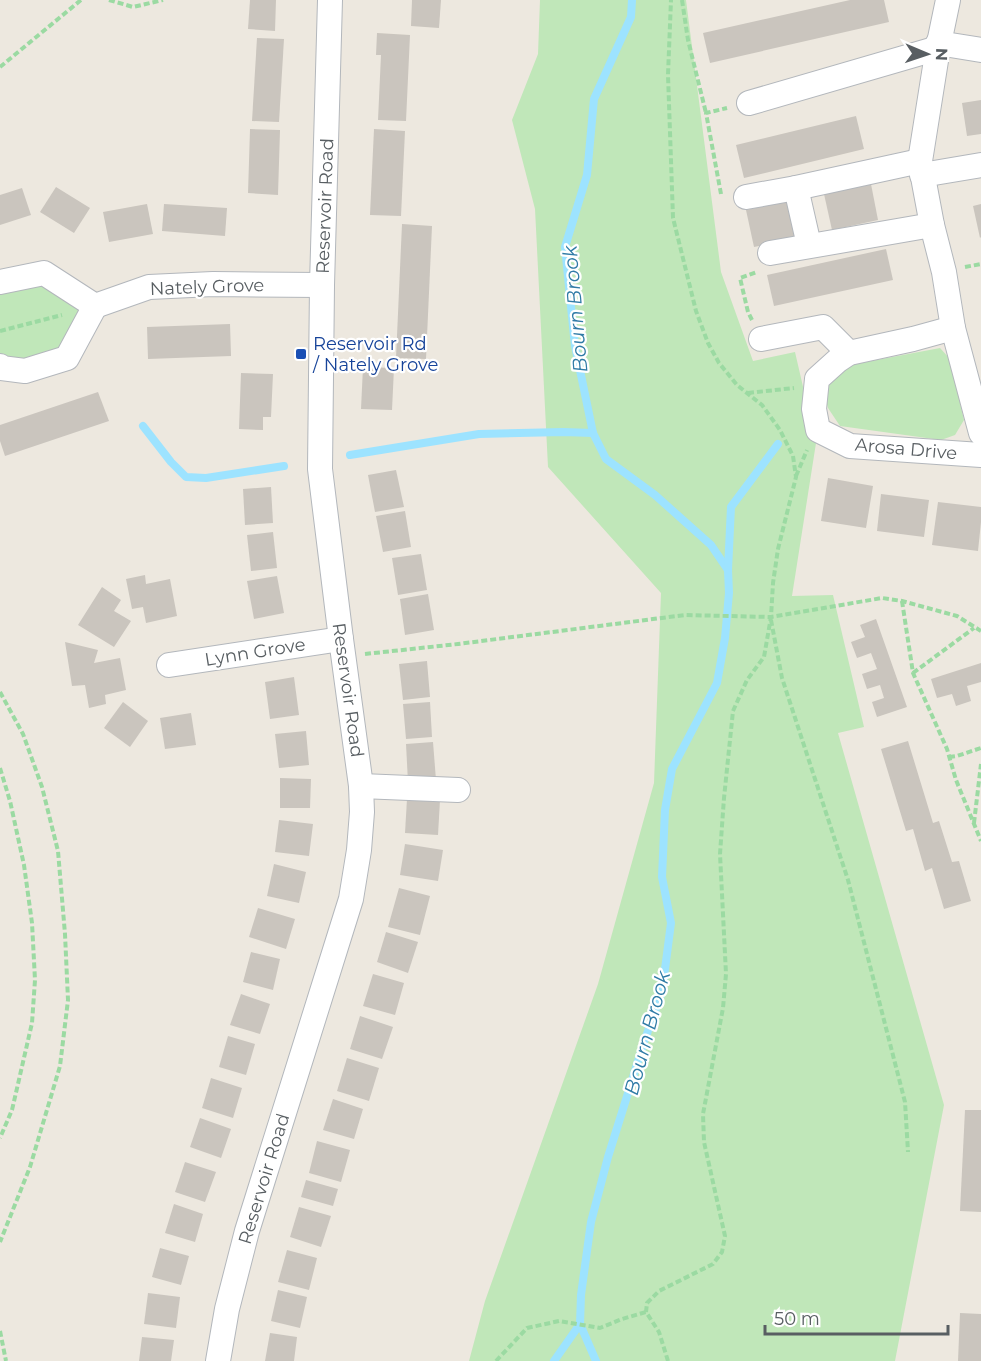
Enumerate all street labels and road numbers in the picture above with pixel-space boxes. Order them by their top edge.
street label: Reservoir Road [312,138,338,274]
street label: Nately Grove [149,274,265,300]
street label: Arosa Drive [854,434,958,464]
street label: Reservoir Road [328,621,368,759]
street label: Lynn Grove [203,633,307,671]
street label: Reservoir Road [234,1111,294,1247]

